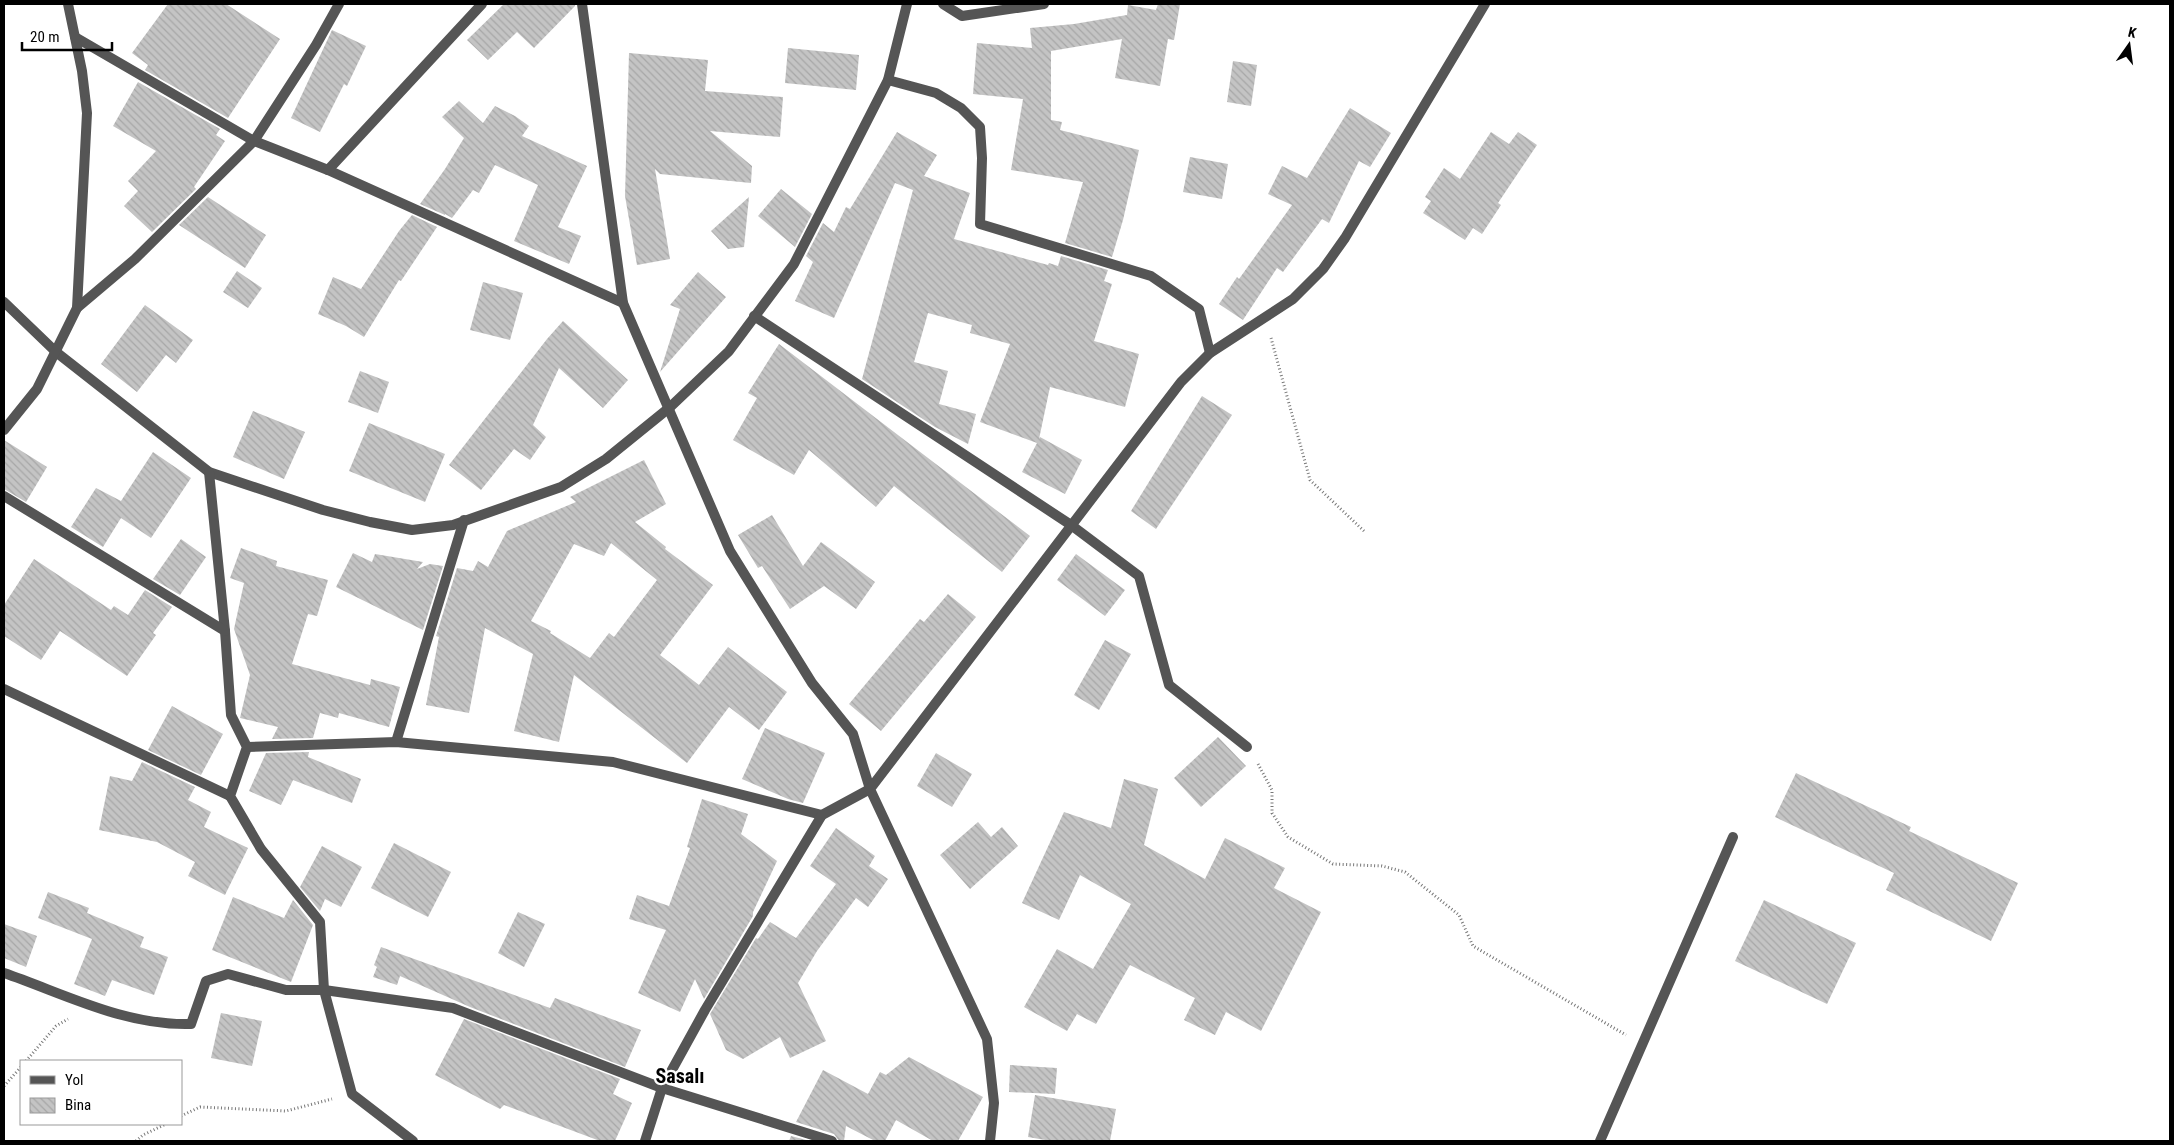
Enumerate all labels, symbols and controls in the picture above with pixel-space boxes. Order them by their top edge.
scale bar [22,20,112,52]
north arrow [2104,20,2154,70]
text: K [2126,24,2138,41]
text: 20 m [30,28,60,46]
legend [20,1060,182,1125]
district label: Sasalı [656,1064,705,1088]
text: Yol [65,1071,83,1089]
text: Bina [65,1096,91,1114]

